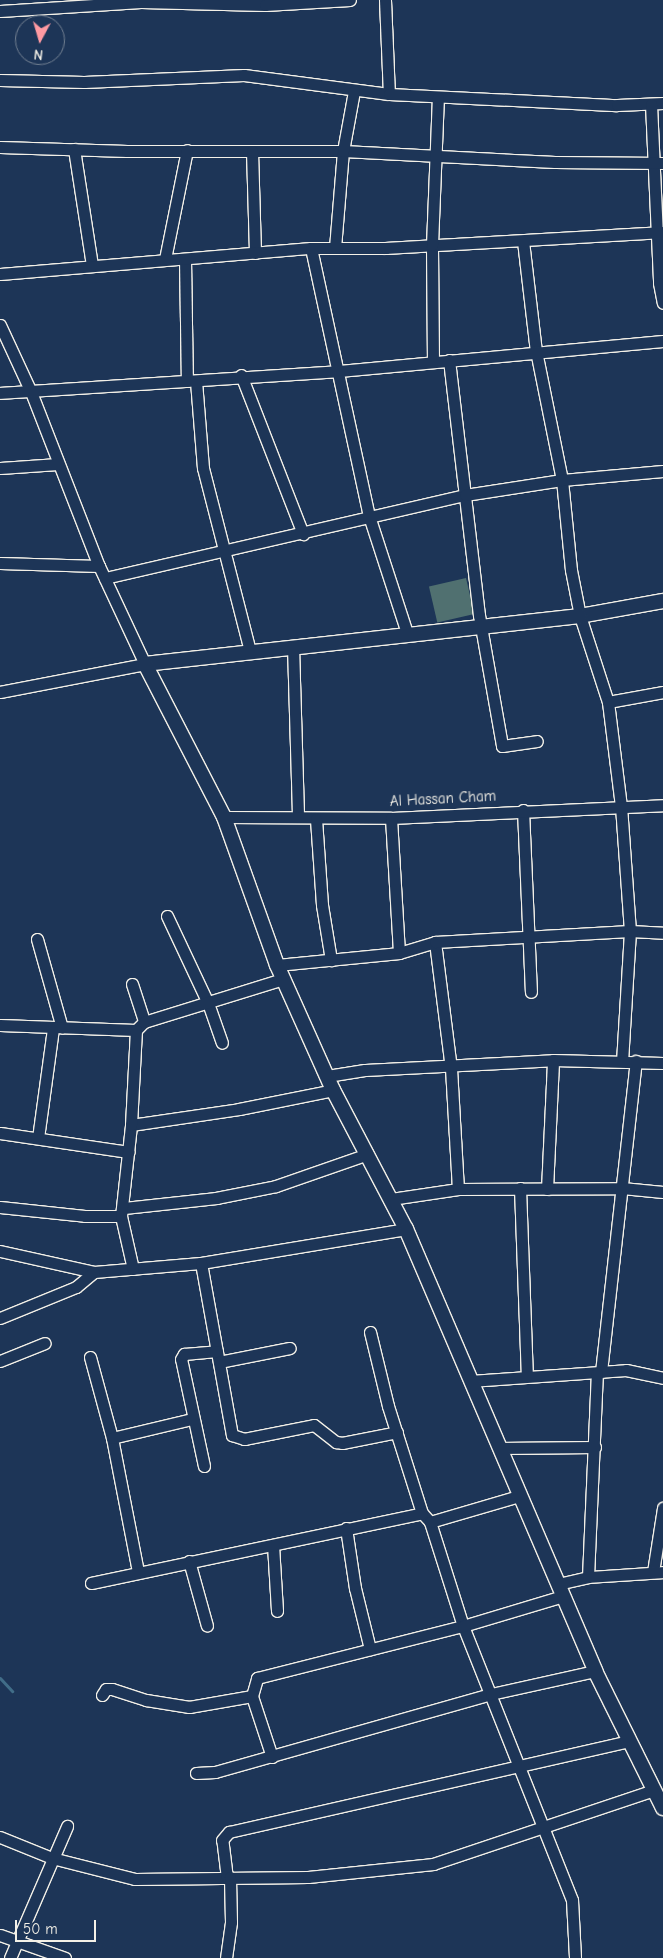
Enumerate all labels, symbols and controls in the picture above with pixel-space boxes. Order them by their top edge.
north arrow [15,15,65,65]
text: N [33,45,44,63]
street label: Al Hassan Cham [389,787,497,811]
scale bar [18,1910,99,1942]
text: 50 m [23,1920,58,1938]

